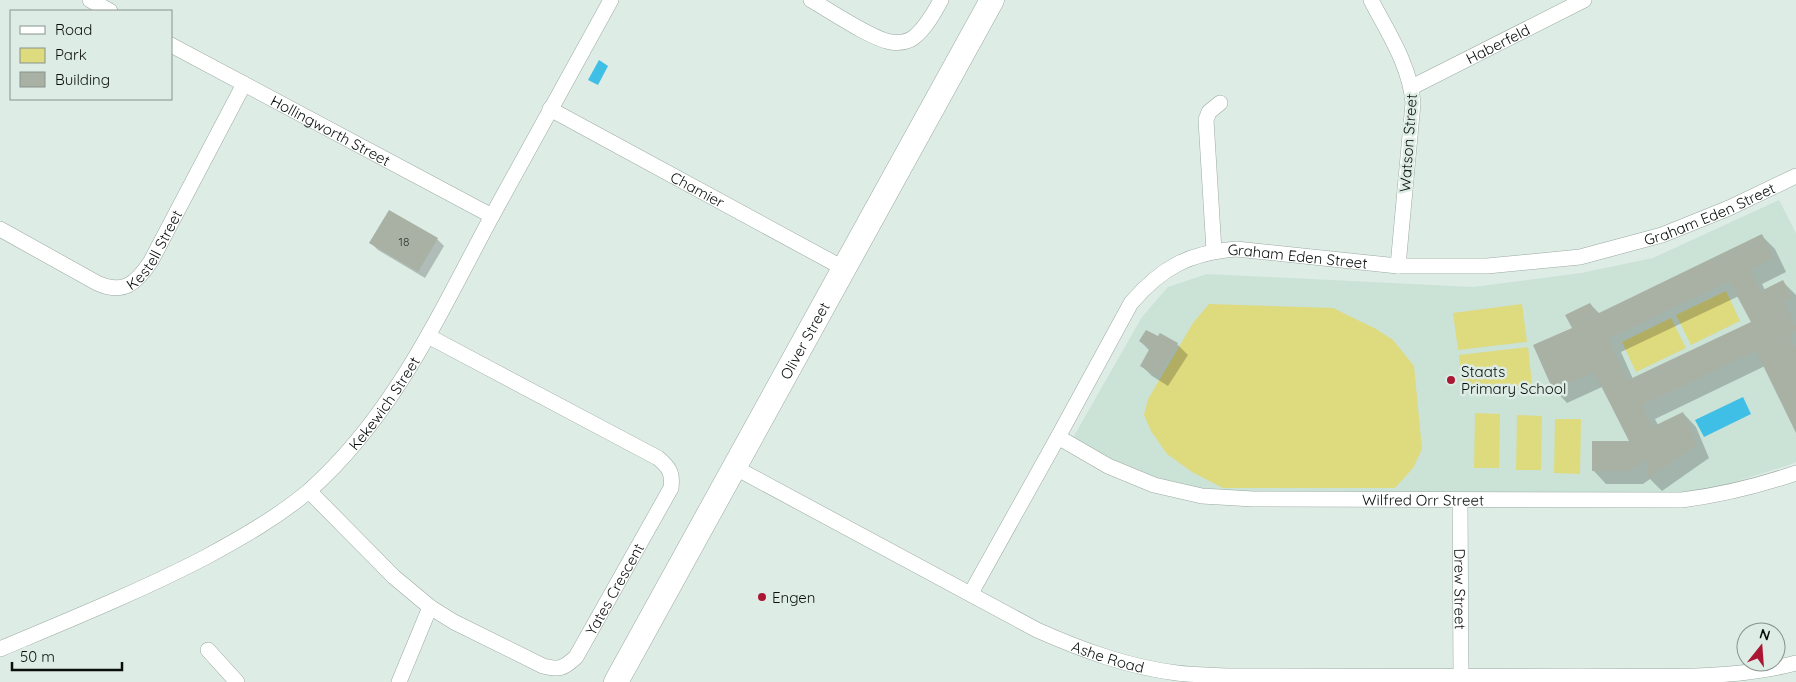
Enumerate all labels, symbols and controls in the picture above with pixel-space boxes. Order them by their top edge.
legend [10,10,172,100]
text: Road [55,20,92,39]
street label: Haberfeld [1463,20,1533,68]
text: Park [55,45,87,64]
text: Building [55,70,110,89]
street label: Hollingworth Street [268,90,394,170]
street label: Watson Street [1395,93,1421,193]
street label: Chamier [667,167,728,212]
street label: Graham Eden Street [1642,178,1778,249]
street label: Kestell Street [122,207,186,294]
house number: 18 [399,234,409,249]
street label: Graham Eden Street [1227,239,1368,272]
street label: Oliver Street [775,298,833,382]
street label: Kekewich Street [344,353,423,454]
place label: Staats Primary School [1461,362,1566,398]
marker: Staats Primary School [1445,374,1457,386]
street label: Wilfred Orr Street [1362,490,1484,509]
street label: Yates Crescent [581,540,648,638]
street label: Drew Street [1451,548,1470,630]
place label: Engen [772,588,815,607]
marker: Engen [756,591,768,603]
north arrow [1736,622,1786,672]
text: N [1757,624,1772,645]
street label: Ashe Road [1069,636,1146,677]
scale bar [12,640,122,672]
text: 50 m [20,647,55,666]

